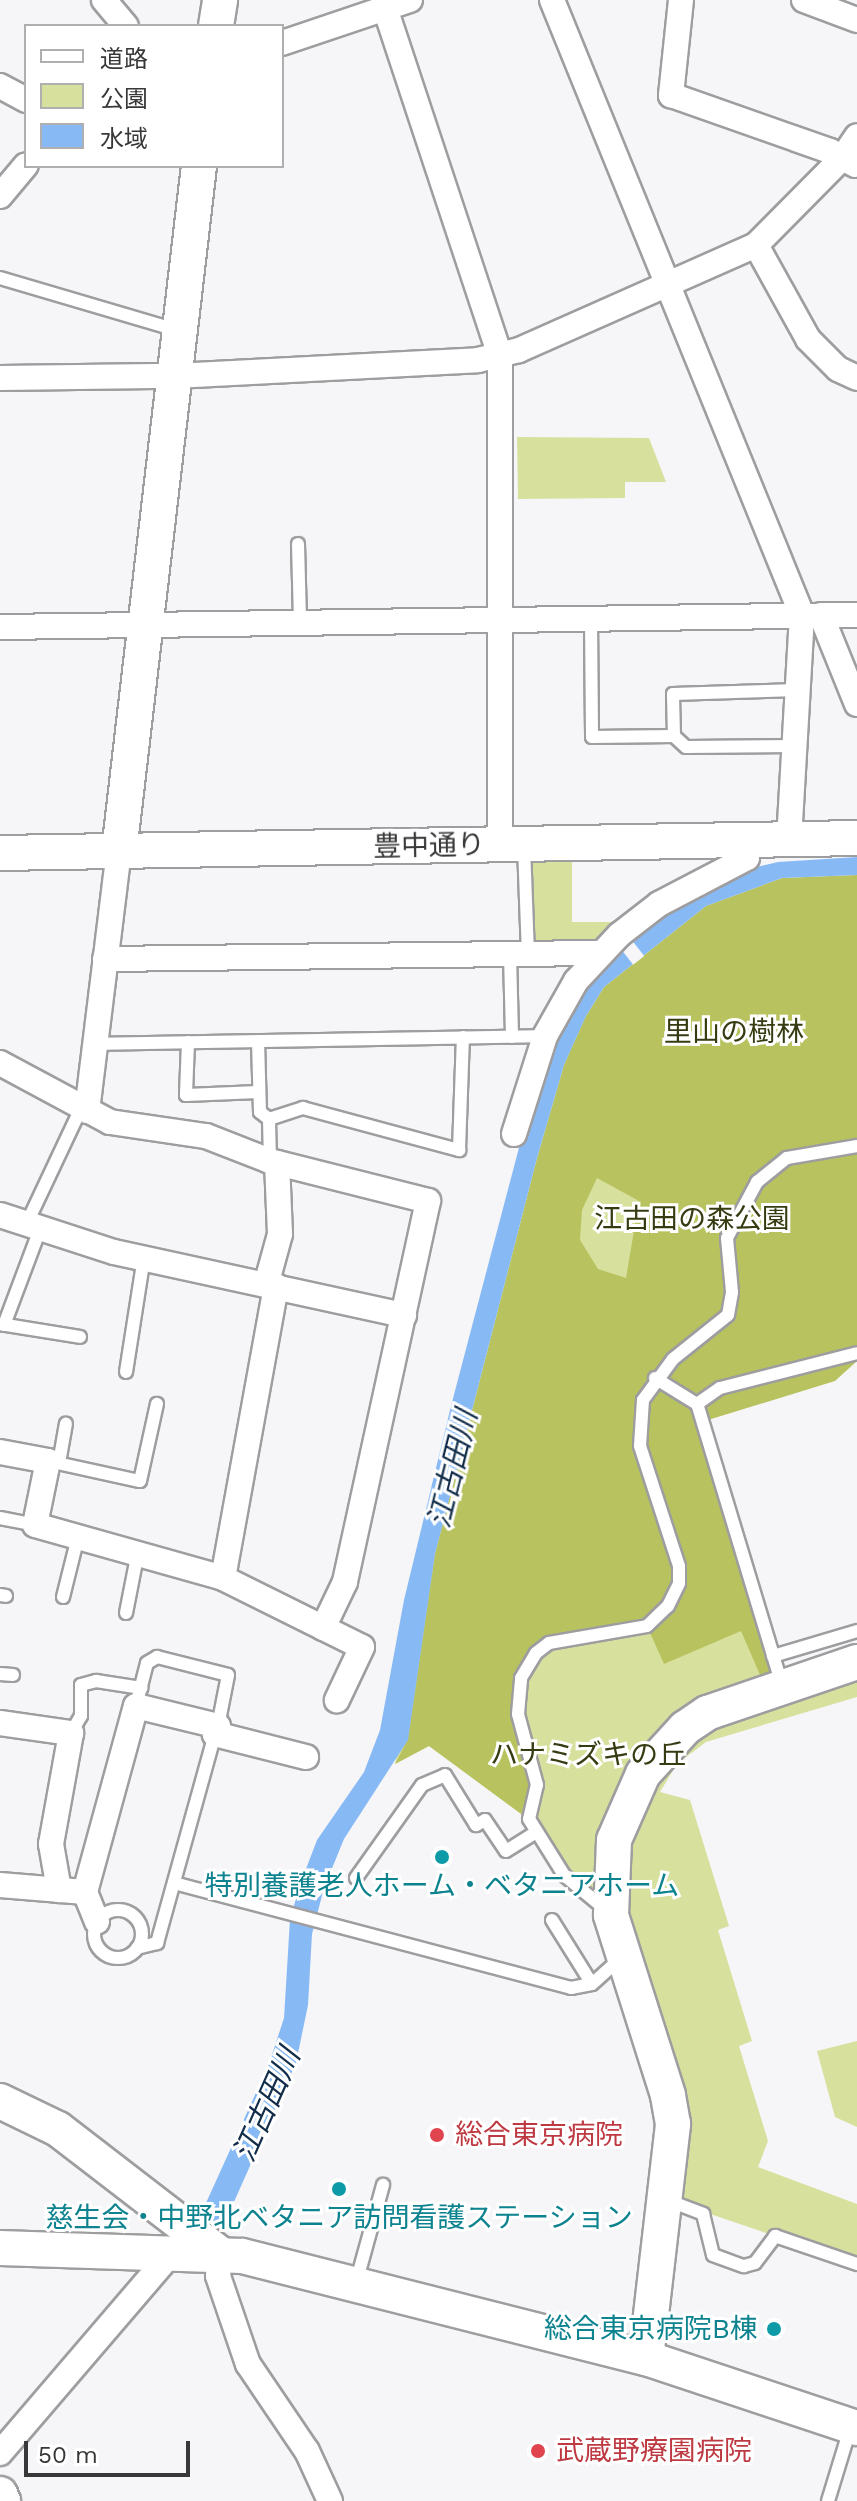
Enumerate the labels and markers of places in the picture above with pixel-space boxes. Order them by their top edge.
marker: 特別養護老人ホーム・ベタニアホーム [433,1848,451,1866]
place label: 特別養護老人ホーム・ベタニアホーム [204,1869,680,1903]
place label: 総合東京病院 [455,2118,623,2152]
marker: 総合東京病院 [426,2124,448,2146]
marker: 慈生会・中野北ベタニア訪問看護ステーション [330,2180,348,2198]
place label: 慈生会・中野北ベタニア訪問看護ステーション [45,2201,633,2235]
place label: 総合東京病院B棟 [544,2312,758,2346]
marker: 総合東京病院B棟 [765,2320,783,2338]
place label: 武蔵野療園病院 [556,2434,752,2468]
marker: 武蔵野療園病院 [527,2440,549,2462]

